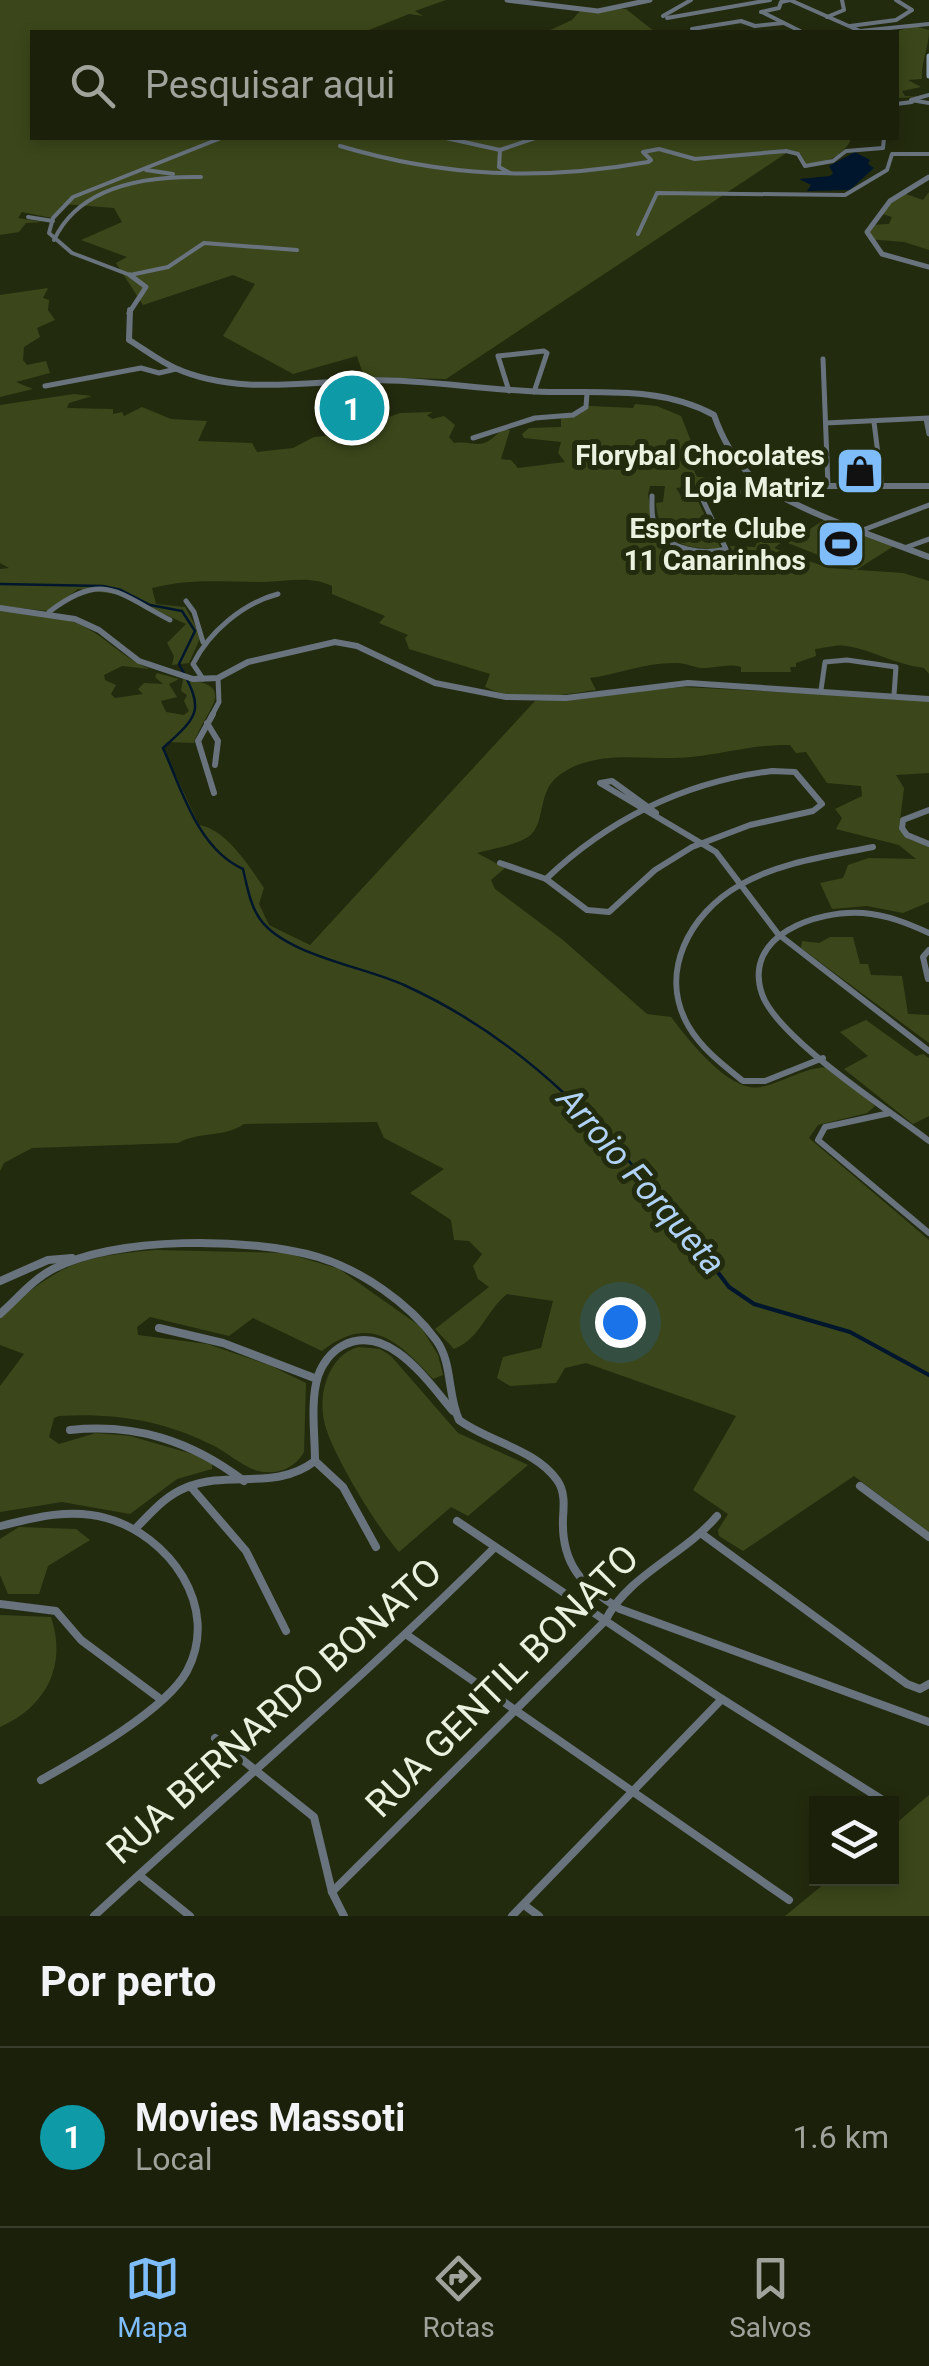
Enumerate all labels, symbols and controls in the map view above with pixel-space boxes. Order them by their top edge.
search box [30,30,899,140]
icon: search [65,58,120,113]
text: Pesquisar aqui [145,63,395,107]
pin: 1 [320,370,384,446]
place label: Florybal Chocolates Loja Matriz [575,439,825,504]
shop icon: Florybal Chocolates Loja Matriz [834,445,886,497]
place label: Esporte Clube 11 Canarinhos [624,512,806,577]
sports icon: Esporte Clube 11 Canarinhos [815,518,867,570]
water label: Arroio Forqueta [547,1077,734,1283]
your location [595,1297,646,1348]
street label: RUA GENTIL BONATO [357,1536,647,1826]
street label: RUA BERNARDO BONATO [98,1549,450,1873]
map controls [809,1796,899,1886]
button: layers [809,1796,899,1886]
text: Por perto [40,1957,216,2006]
text: Movies Massoti [135,2096,405,2140]
text: 1 [63,2118,82,2156]
text: 1.6 km [792,2118,889,2156]
text: Local [135,2140,212,2178]
tab: Mapa [117,2251,188,2344]
tab: Rotas [423,2251,495,2344]
tab: Salvos [729,2251,812,2344]

